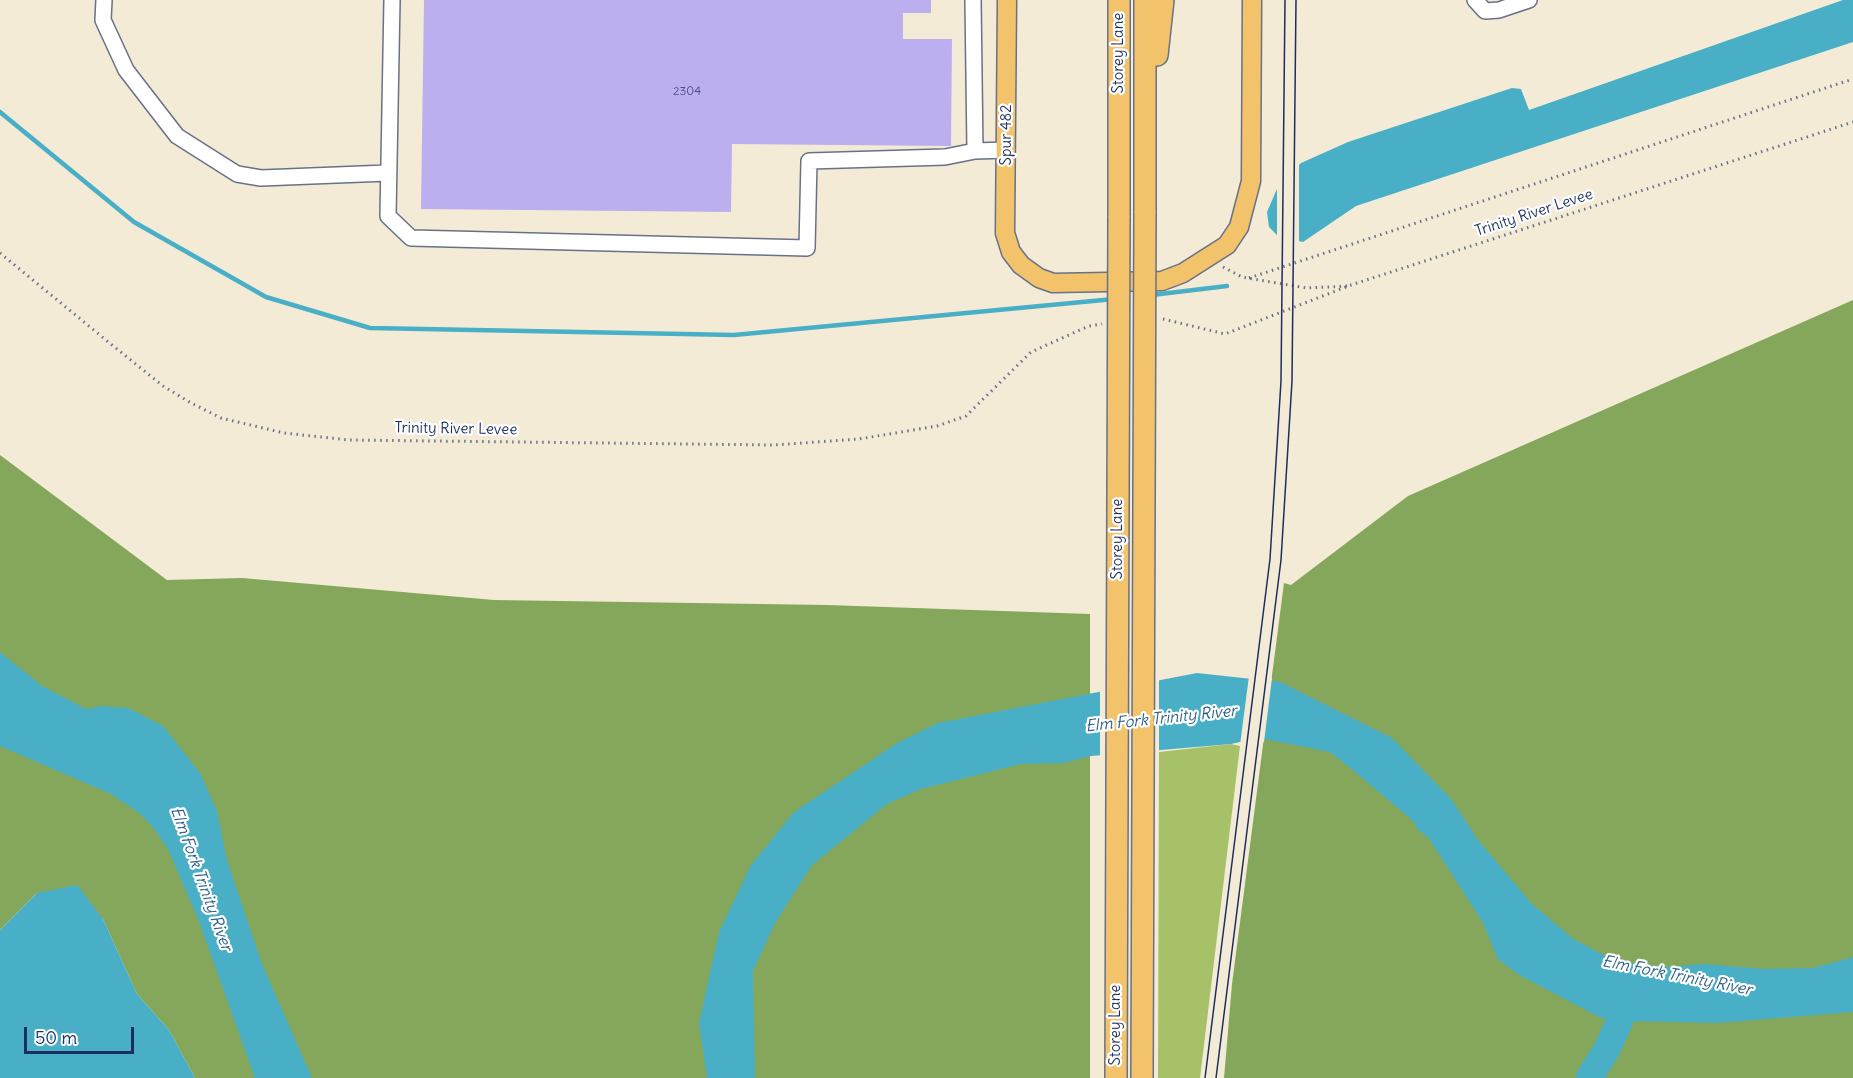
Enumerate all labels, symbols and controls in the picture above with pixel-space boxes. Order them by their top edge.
street label: Storey Lane [1110,13,1128,93]
house number: 2304 [673,85,701,99]
street label: Spur 482 [998,105,1016,165]
street label: Trinity River Levee [1473,185,1595,241]
street label: Trinity River Levee [395,419,517,439]
street label: Storey Lane [1109,499,1127,579]
water label: Elm Fork Trinity River [1084,702,1238,736]
water label: Elm Fork Trinity River [166,804,236,954]
water label: Elm Fork Trinity River [1601,952,1753,1000]
street label: Storey Lane [1107,985,1125,1065]
scale bar [27,1015,136,1053]
text: 50 m [35,1026,77,1049]

